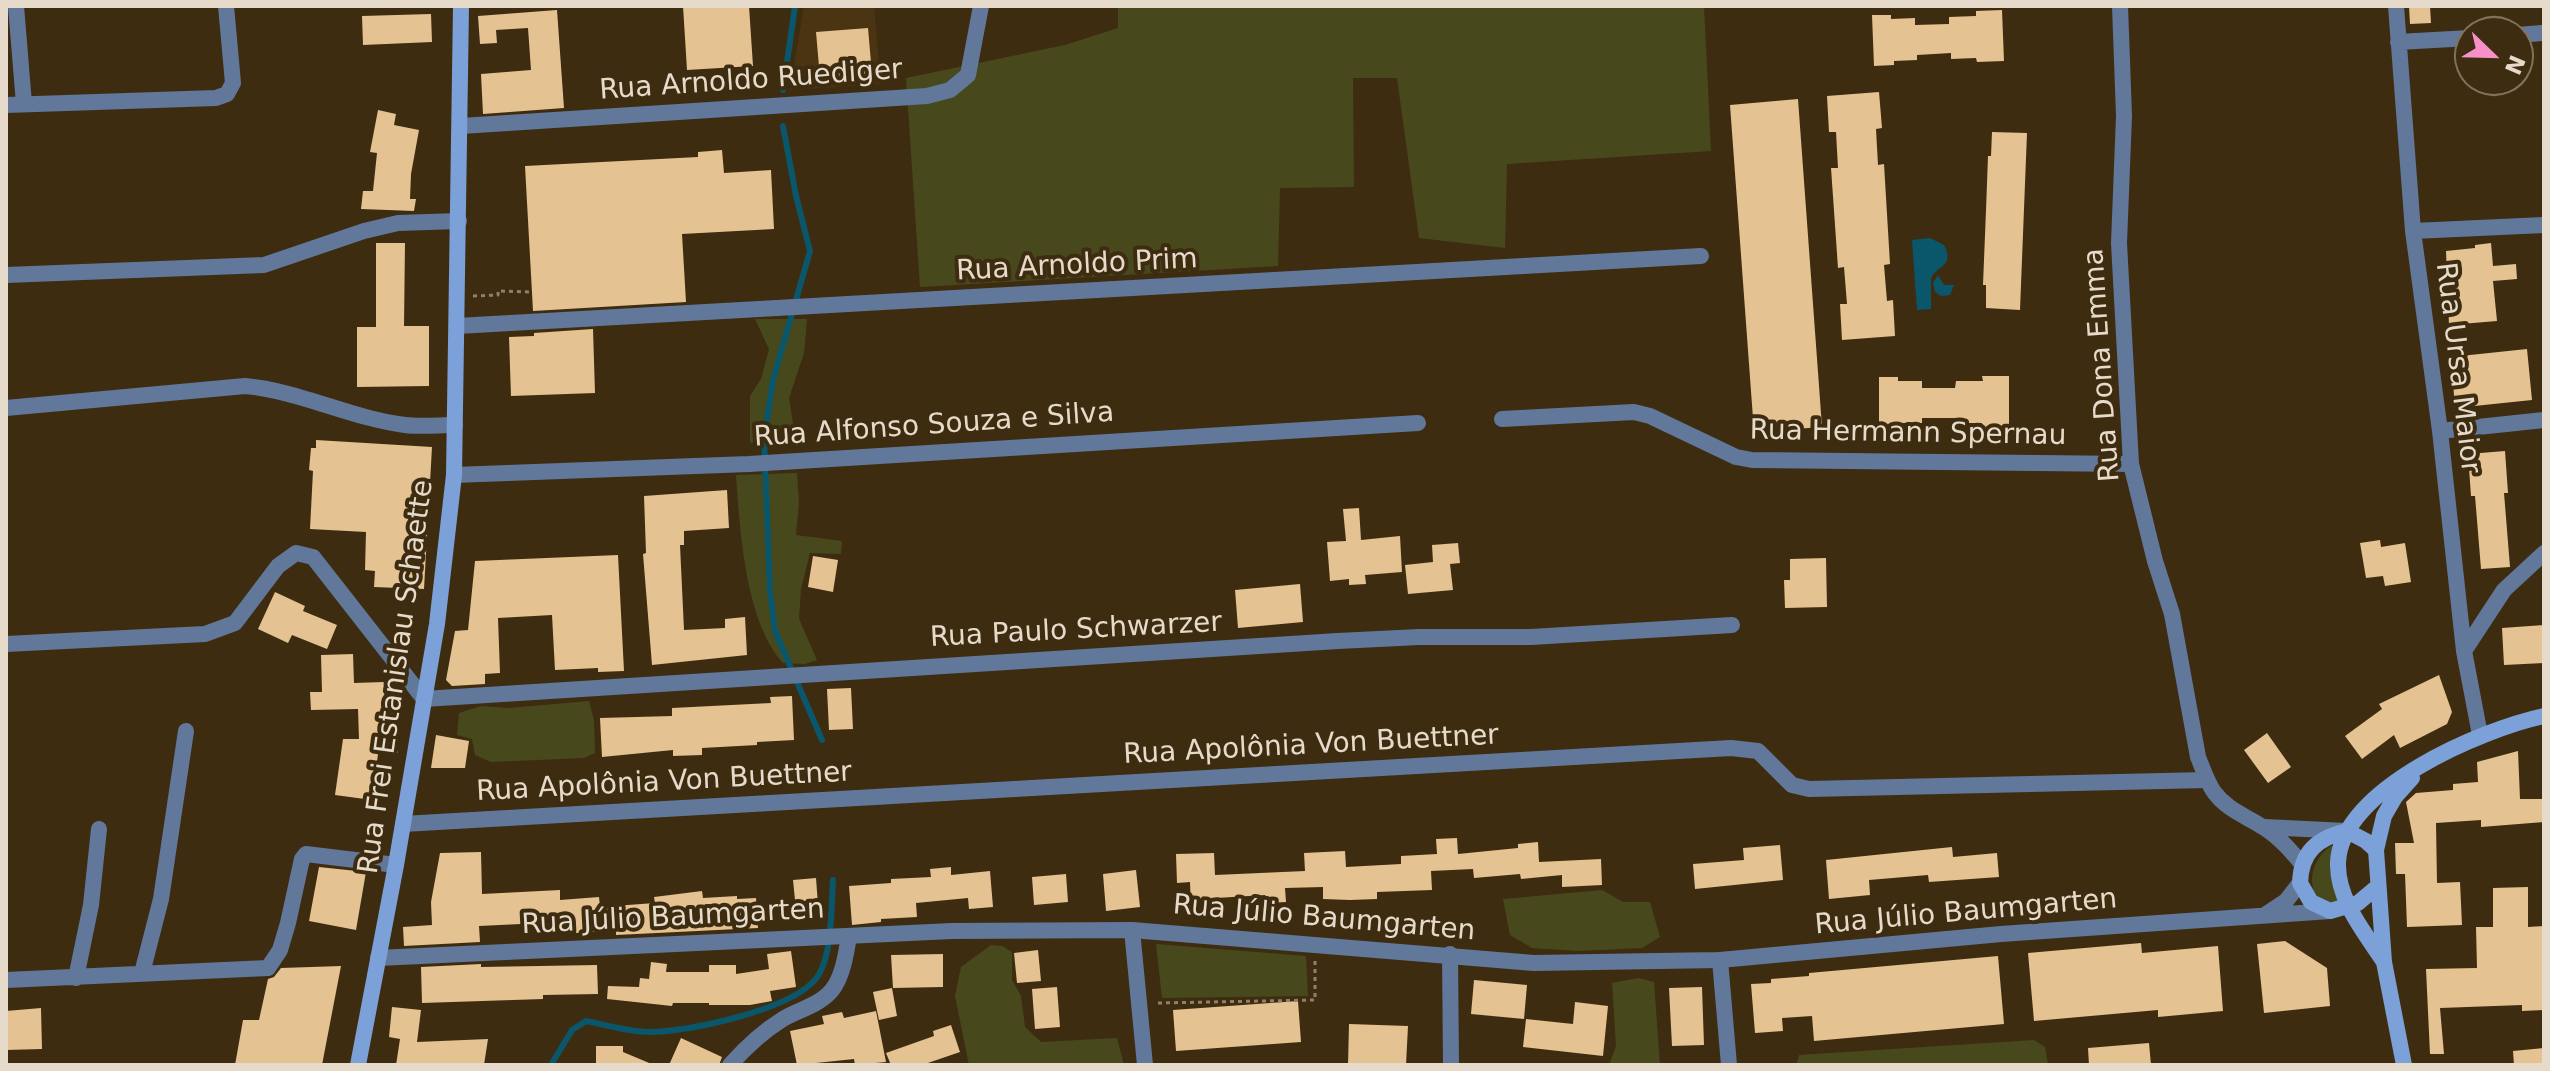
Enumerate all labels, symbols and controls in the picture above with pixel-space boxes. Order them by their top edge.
north arrow [2454,16,2534,96]
text: N [2500,51,2530,78]
street label: Rua Arnoldo Ruediger [598,54,904,108]
street label: Rua Arnoldo Prim [955,243,1199,289]
street label: Rua Dona Emma [2078,247,2128,483]
street label: Rua Ursa Maior [2427,261,2487,475]
street label: Rua Alfonso Souza e Silva [753,397,1115,455]
street label: Rua Hermann Spernau [1749,414,2067,454]
street label: Rua Frei Estanislau Schaette [353,478,441,876]
street label: Rua Paulo Schwarzer [929,607,1223,655]
street label: Rua Apolônia Von Buettner [1122,719,1500,773]
street label: Rua Apolônia Von Buettner [475,756,853,810]
street label: Rua Júlio Baumgarten [1813,883,2119,943]
street label: Rua Júlio Baumgarten [1171,889,1477,949]
street label: Rua Júlio Baumgarten [521,893,825,943]

